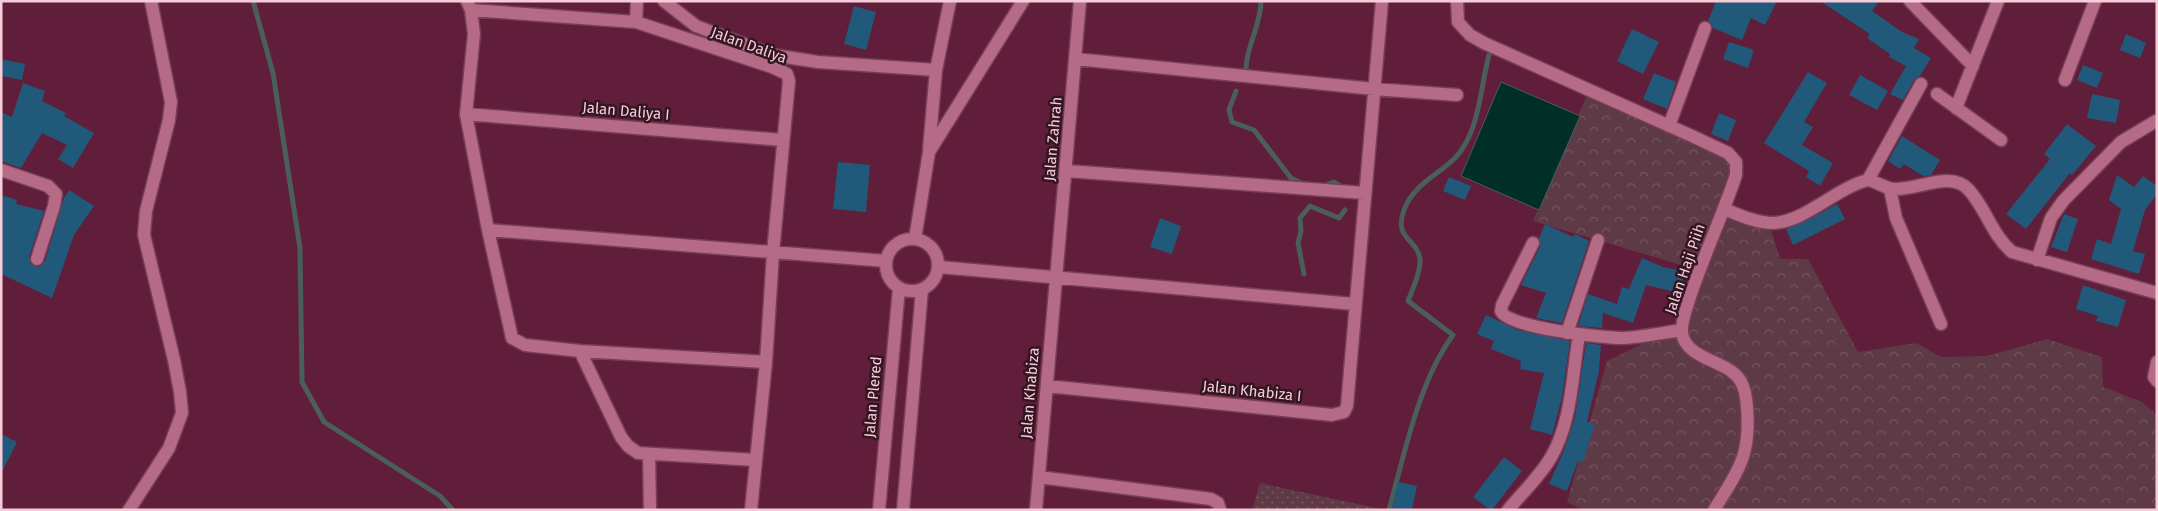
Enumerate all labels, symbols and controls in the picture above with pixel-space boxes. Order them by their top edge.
street label: Jalan Daliya [709,23,789,67]
street label: Jalan Zahrah [1040,96,1066,182]
street label: Jalan Daliya I [582,98,670,124]
street label: Jalan Haji Piih [1661,221,1709,317]
street label: Jalan Khabiza [1017,347,1043,439]
street label: Jalan Plered [860,356,886,438]
street label: Jalan Khabiza I [1202,377,1302,405]

